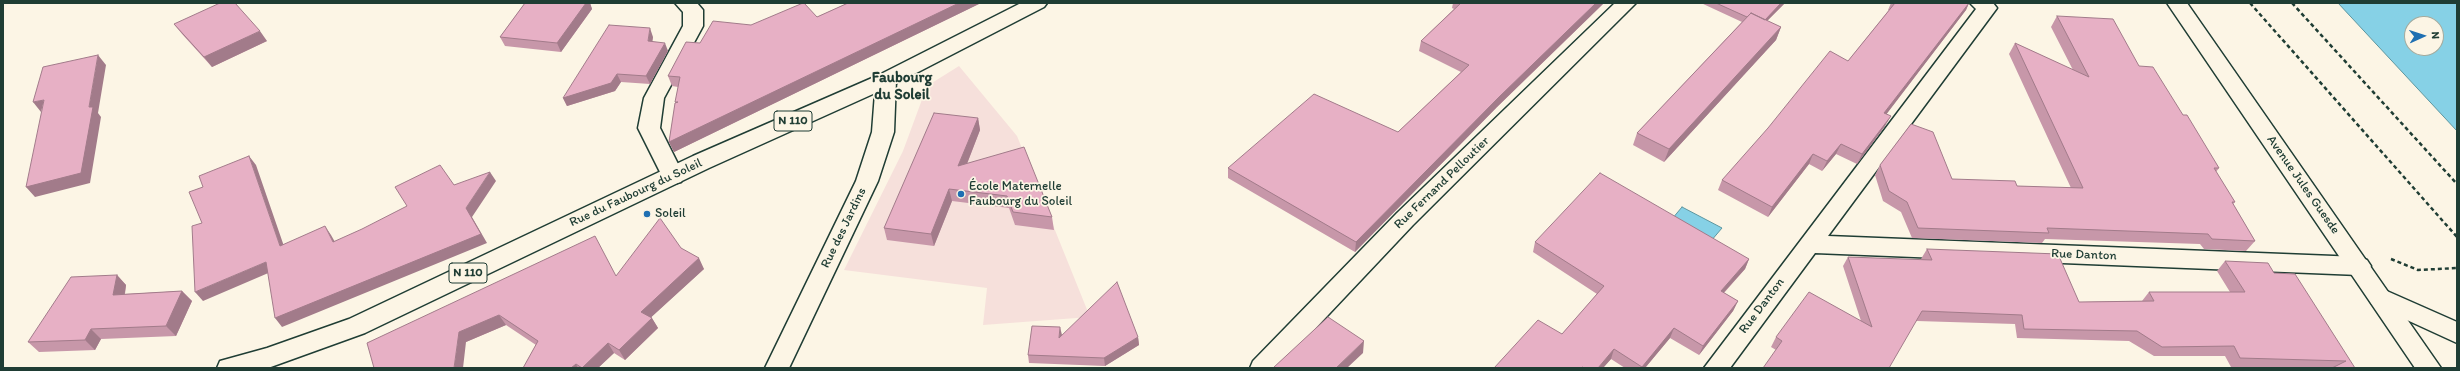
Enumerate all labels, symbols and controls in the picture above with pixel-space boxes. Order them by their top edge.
north arrow [2404,16,2444,56]
text: N [2429,31,2442,39]
district label: Faubourg du Soleil [872,69,932,104]
road number: N 110 [774,111,812,131]
street label: Rue Fernand Pelloutier [1391,133,1493,233]
street label: Avenue Jules Guesde [2263,133,2343,237]
street label: Rue du Faubourg du Soleil [567,155,705,231]
place label: École Maternelle Faubourg du Soleil [969,179,1072,210]
street label: Rue des Jardins [818,185,870,271]
marker: École Maternelle Faubourg du Soleil [956,189,966,199]
place label: Soleil [655,206,686,222]
marker: Soleil [642,209,652,219]
street label: Rue Danton [2051,246,2117,264]
road number: N 110 [449,263,487,283]
street label: Rue Danton [1736,275,1788,337]

